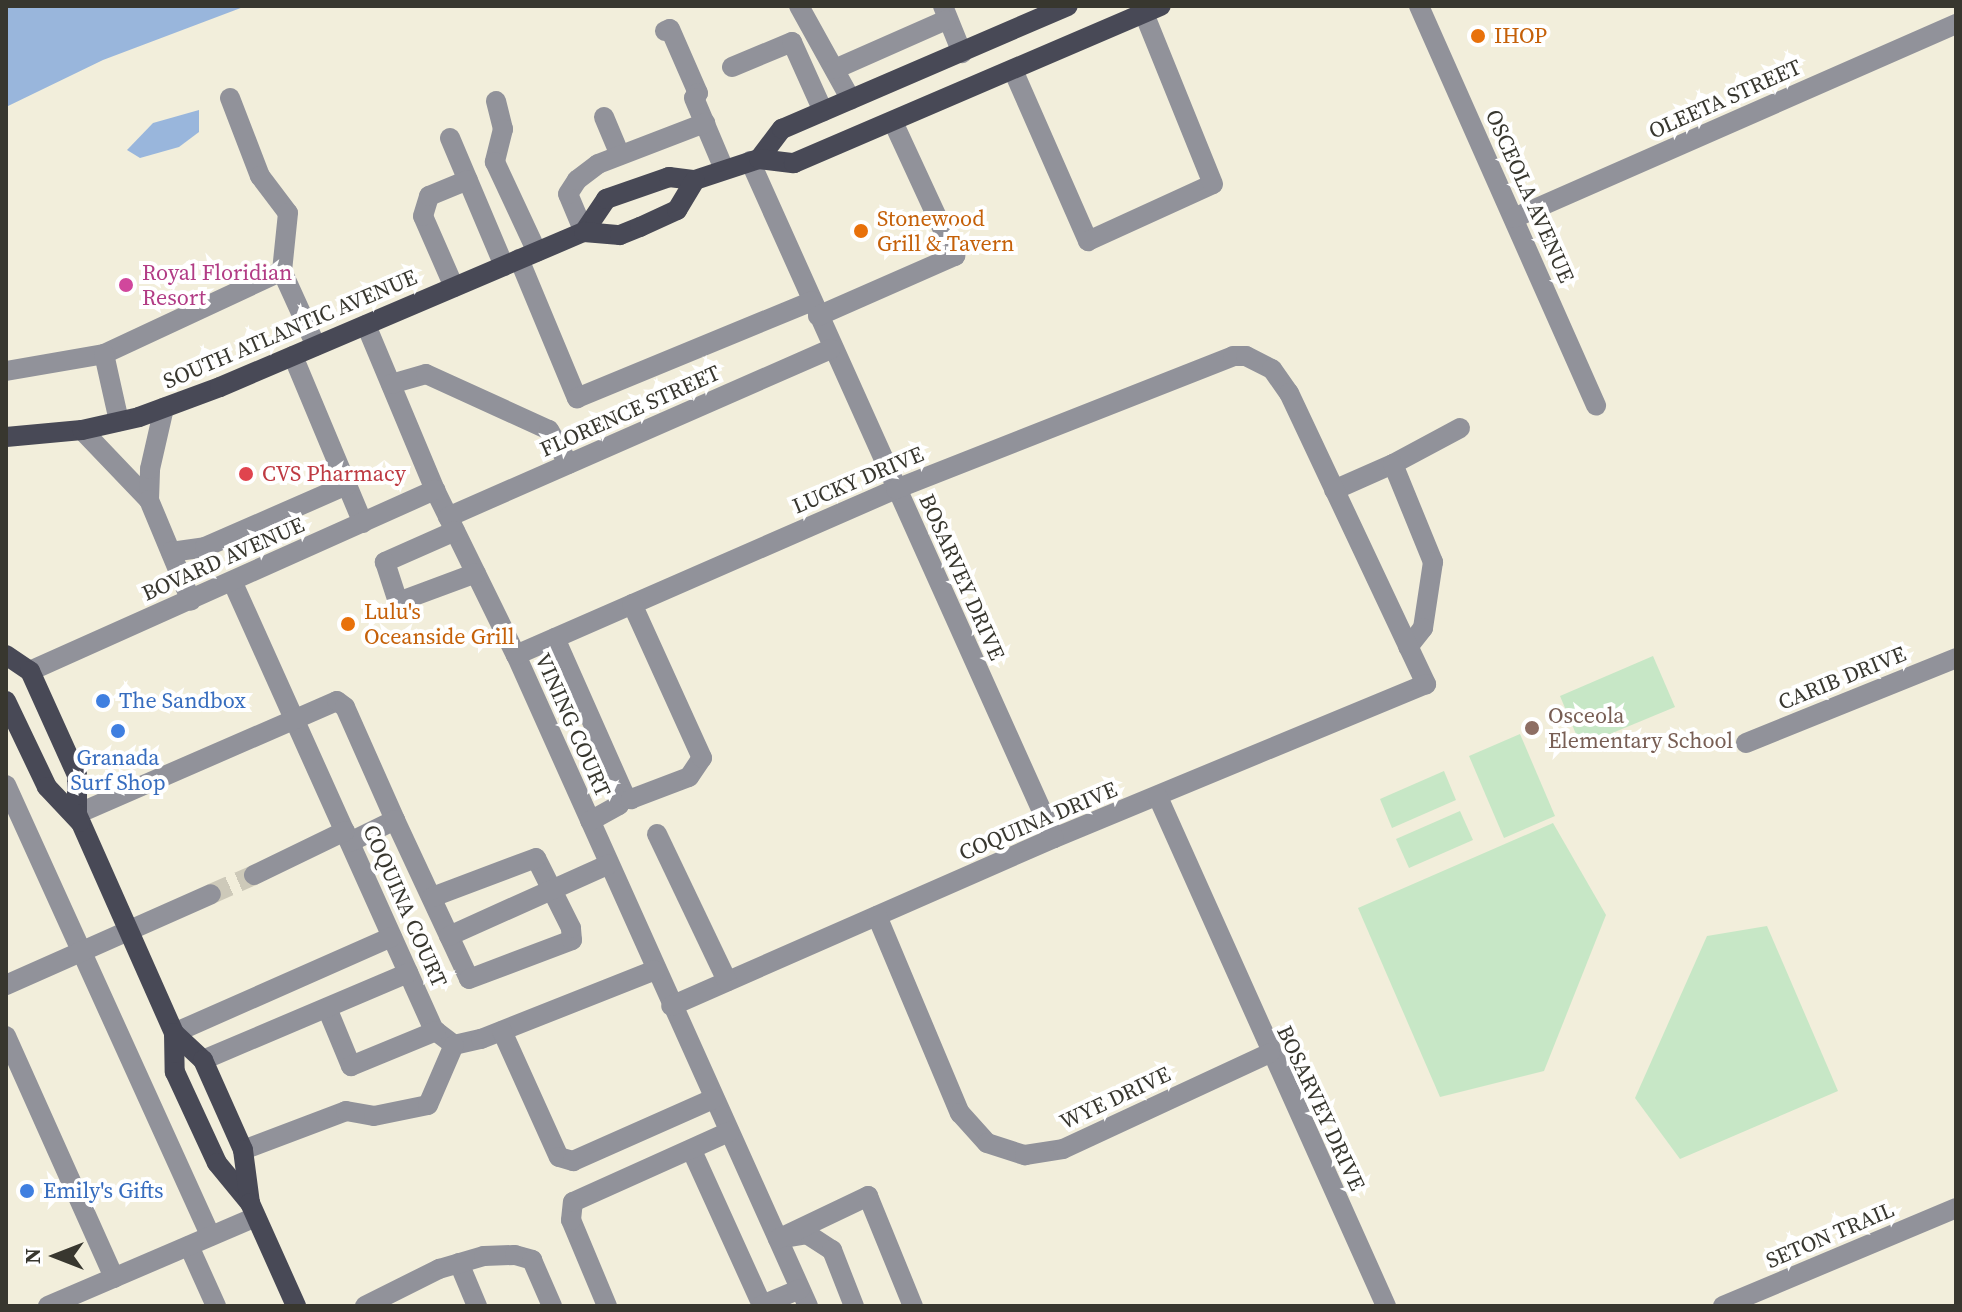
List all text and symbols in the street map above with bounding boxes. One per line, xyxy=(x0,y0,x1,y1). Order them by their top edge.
place label: IHOP xyxy=(1494,23,1547,49)
marker: IHOP xyxy=(1469,27,1487,45)
street label: OLEETA STREET xyxy=(1645,54,1805,144)
street label: OSCEOLA AVENUE xyxy=(1480,105,1580,287)
place label: Stonewood Grill & Tavern xyxy=(877,205,1015,256)
marker: Stonewood Grill & Tavern xyxy=(852,222,870,240)
place label: Royal Floridian Resort xyxy=(142,259,292,310)
street label: SOUTH ATLANTIC AVENUE xyxy=(159,264,421,394)
marker: Royal Floridian Resort xyxy=(117,276,135,294)
street label: FLORENCE STREET xyxy=(536,359,724,463)
street label: LUCKY DRIVE xyxy=(788,440,928,520)
place label: CVS Pharmacy xyxy=(262,461,406,487)
marker: CVS Pharmacy xyxy=(237,465,255,483)
street label: BOSARVEY DRIVE xyxy=(913,490,1011,664)
street label: BOVARD AVENUE xyxy=(138,511,308,607)
place label: Lulu's Oceanside Grill xyxy=(364,598,515,650)
marker: Lulu's Oceanside Grill xyxy=(339,615,357,633)
street label: CARIB DRIVE xyxy=(1774,640,1910,716)
street label: VINING COURT xyxy=(530,649,616,801)
place label: The Sandbox xyxy=(119,688,246,714)
marker: The Sandbox xyxy=(94,692,112,710)
place label: Osceola Elementary School xyxy=(1548,702,1733,754)
marker: Osceola Elementary School xyxy=(1523,719,1541,737)
marker: Granada Surf Shop xyxy=(109,722,127,740)
place label: Granada Surf Shop xyxy=(70,744,166,796)
street label: COQUINA DRIVE xyxy=(955,776,1121,866)
street label: COQUINA COURT xyxy=(357,821,453,991)
street label: BOSARVEY DRIVE xyxy=(1271,1021,1371,1195)
street label: WYE DRIVE xyxy=(1055,1061,1175,1135)
place label: Emily's Gifts xyxy=(43,1178,164,1204)
marker: Emily's Gifts xyxy=(18,1182,36,1200)
street label: SETON TRAIL xyxy=(1762,1196,1898,1274)
north arrow xyxy=(16,1216,96,1296)
text: N xyxy=(17,1248,47,1264)

